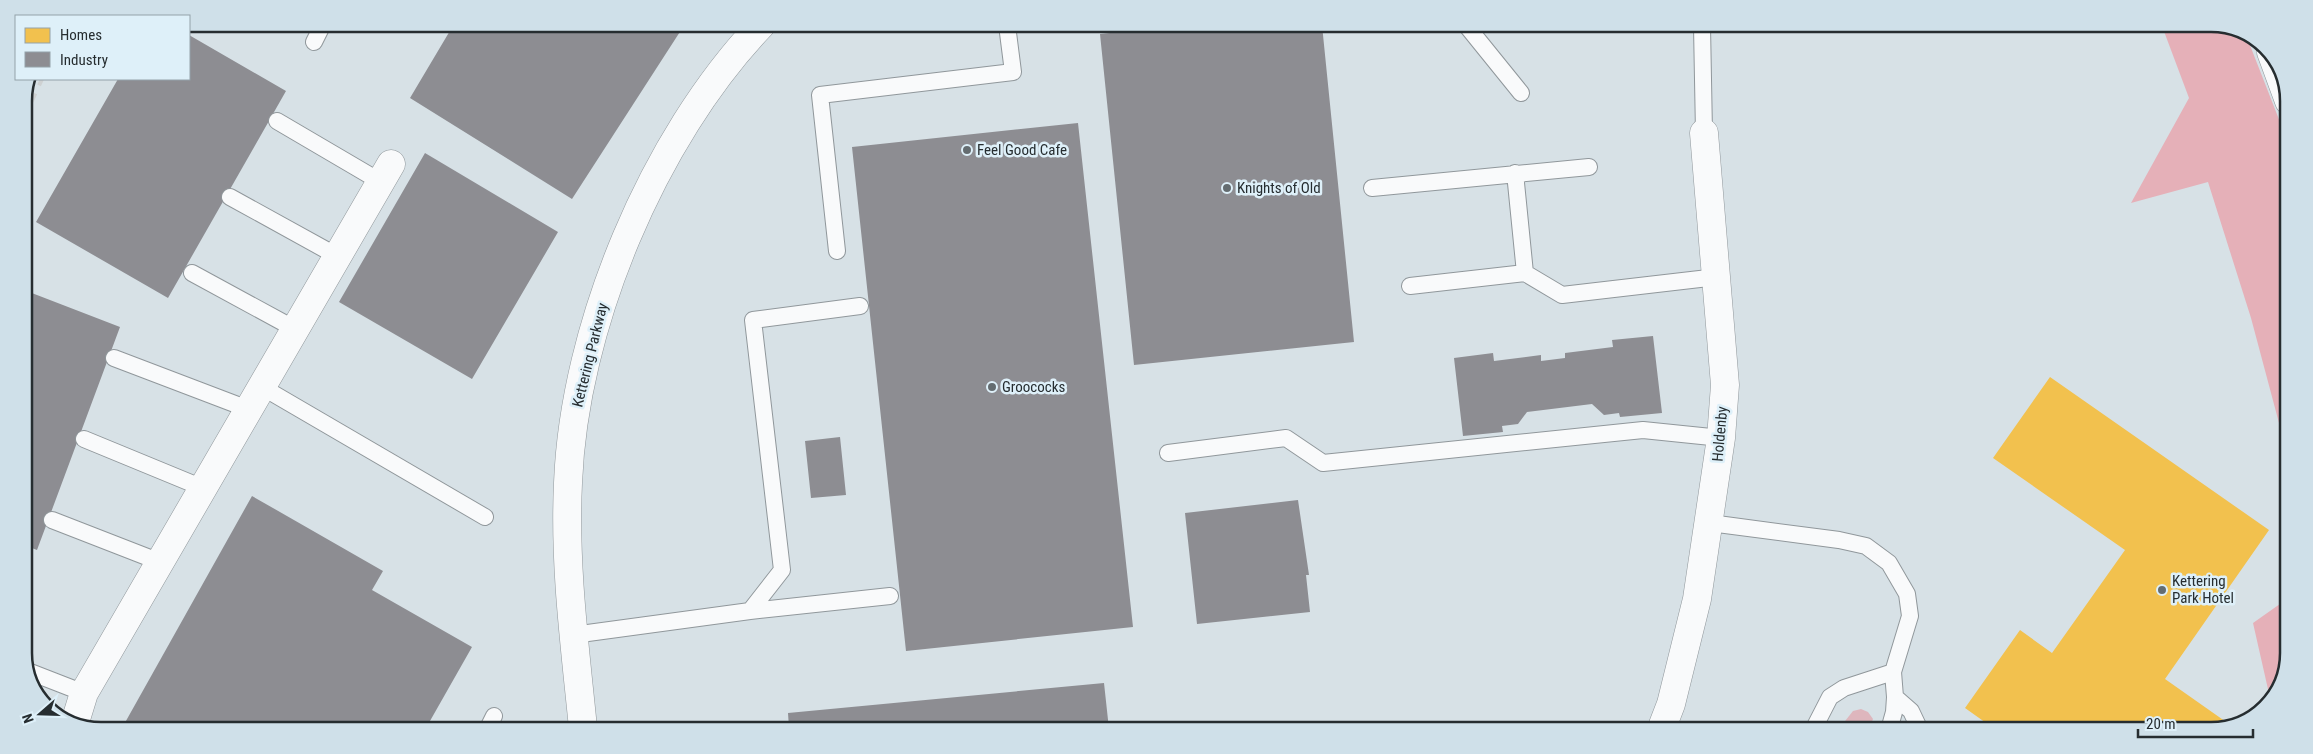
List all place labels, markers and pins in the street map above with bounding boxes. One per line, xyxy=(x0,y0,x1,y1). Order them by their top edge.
place label: Feel Good Cafe xyxy=(977,141,1067,159)
marker: Feel Good Cafe xyxy=(961,144,973,156)
place label: Knights of Old xyxy=(1237,179,1321,197)
marker: Knights of Old xyxy=(1221,182,1233,194)
place label: Groococks xyxy=(1002,378,1065,396)
marker: Groococks xyxy=(986,381,998,393)
place label: Kettering Park Hotel xyxy=(2172,572,2234,607)
marker: Kettering Park Hotel xyxy=(2156,584,2168,596)

